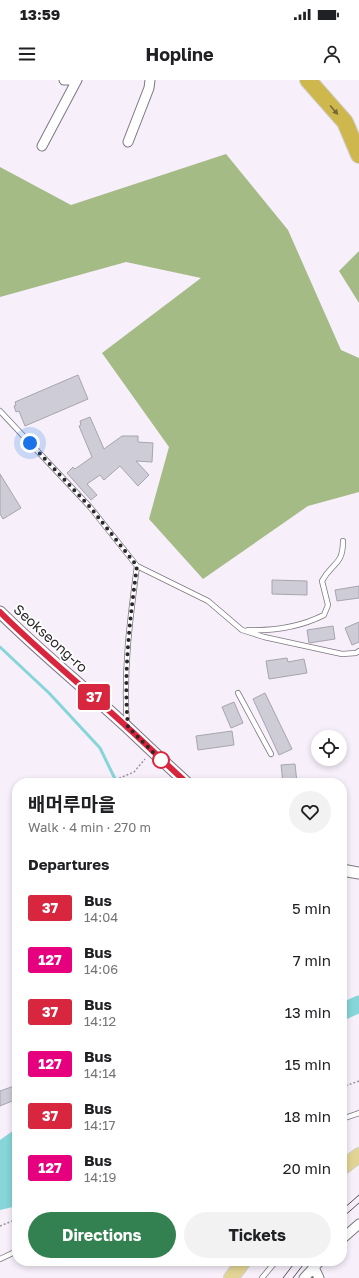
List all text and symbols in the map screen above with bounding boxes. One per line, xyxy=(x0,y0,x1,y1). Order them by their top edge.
text: 13:59 xyxy=(20,5,60,23)
icon: menu xyxy=(16,43,38,65)
text: Hopline xyxy=(145,43,214,65)
icon: person xyxy=(321,43,343,65)
one-way arrow xyxy=(329,104,338,115)
your location xyxy=(20,433,40,453)
street label: Seokseong-ro xyxy=(11,600,91,676)
line badge: 37 xyxy=(76,684,112,710)
text: 37 xyxy=(86,688,102,705)
map controls xyxy=(311,730,347,766)
button: locate xyxy=(311,730,347,766)
unlabelled marker xyxy=(152,751,170,769)
button: heart xyxy=(289,791,331,833)
text: 배머루마을 xyxy=(28,792,115,815)
text: Walk · 4 min · 270 m xyxy=(28,819,151,835)
text: Departures xyxy=(28,855,109,873)
text: Bus xyxy=(84,891,112,909)
text: 37 xyxy=(42,899,58,916)
text: 5 min xyxy=(292,899,331,917)
text: 14:04 xyxy=(84,909,118,925)
text: Bus xyxy=(84,943,112,961)
text: 127 xyxy=(38,951,62,968)
text: 7 min xyxy=(293,951,331,969)
text: 14:06 xyxy=(84,961,118,977)
text: Bus xyxy=(84,995,112,1013)
text: 37 xyxy=(42,1003,58,1020)
text: 13 min xyxy=(285,1003,331,1021)
text: 14:12 xyxy=(84,1013,116,1029)
text: Bus xyxy=(84,1047,112,1065)
text: 127 xyxy=(38,1055,62,1072)
text: 15 min xyxy=(285,1055,331,1073)
text: 14:14 xyxy=(84,1065,116,1081)
text: Bus xyxy=(84,1099,112,1117)
text: 37 xyxy=(42,1107,58,1124)
text: 18 min xyxy=(284,1107,331,1125)
text: 14:17 xyxy=(84,1117,115,1133)
text: Bus xyxy=(84,1151,112,1169)
text: 127 xyxy=(38,1159,62,1176)
text: 20 min xyxy=(283,1159,331,1177)
text: 14:19 xyxy=(84,1169,116,1185)
button: Directions xyxy=(28,1212,176,1258)
button: Tickets xyxy=(184,1212,331,1258)

